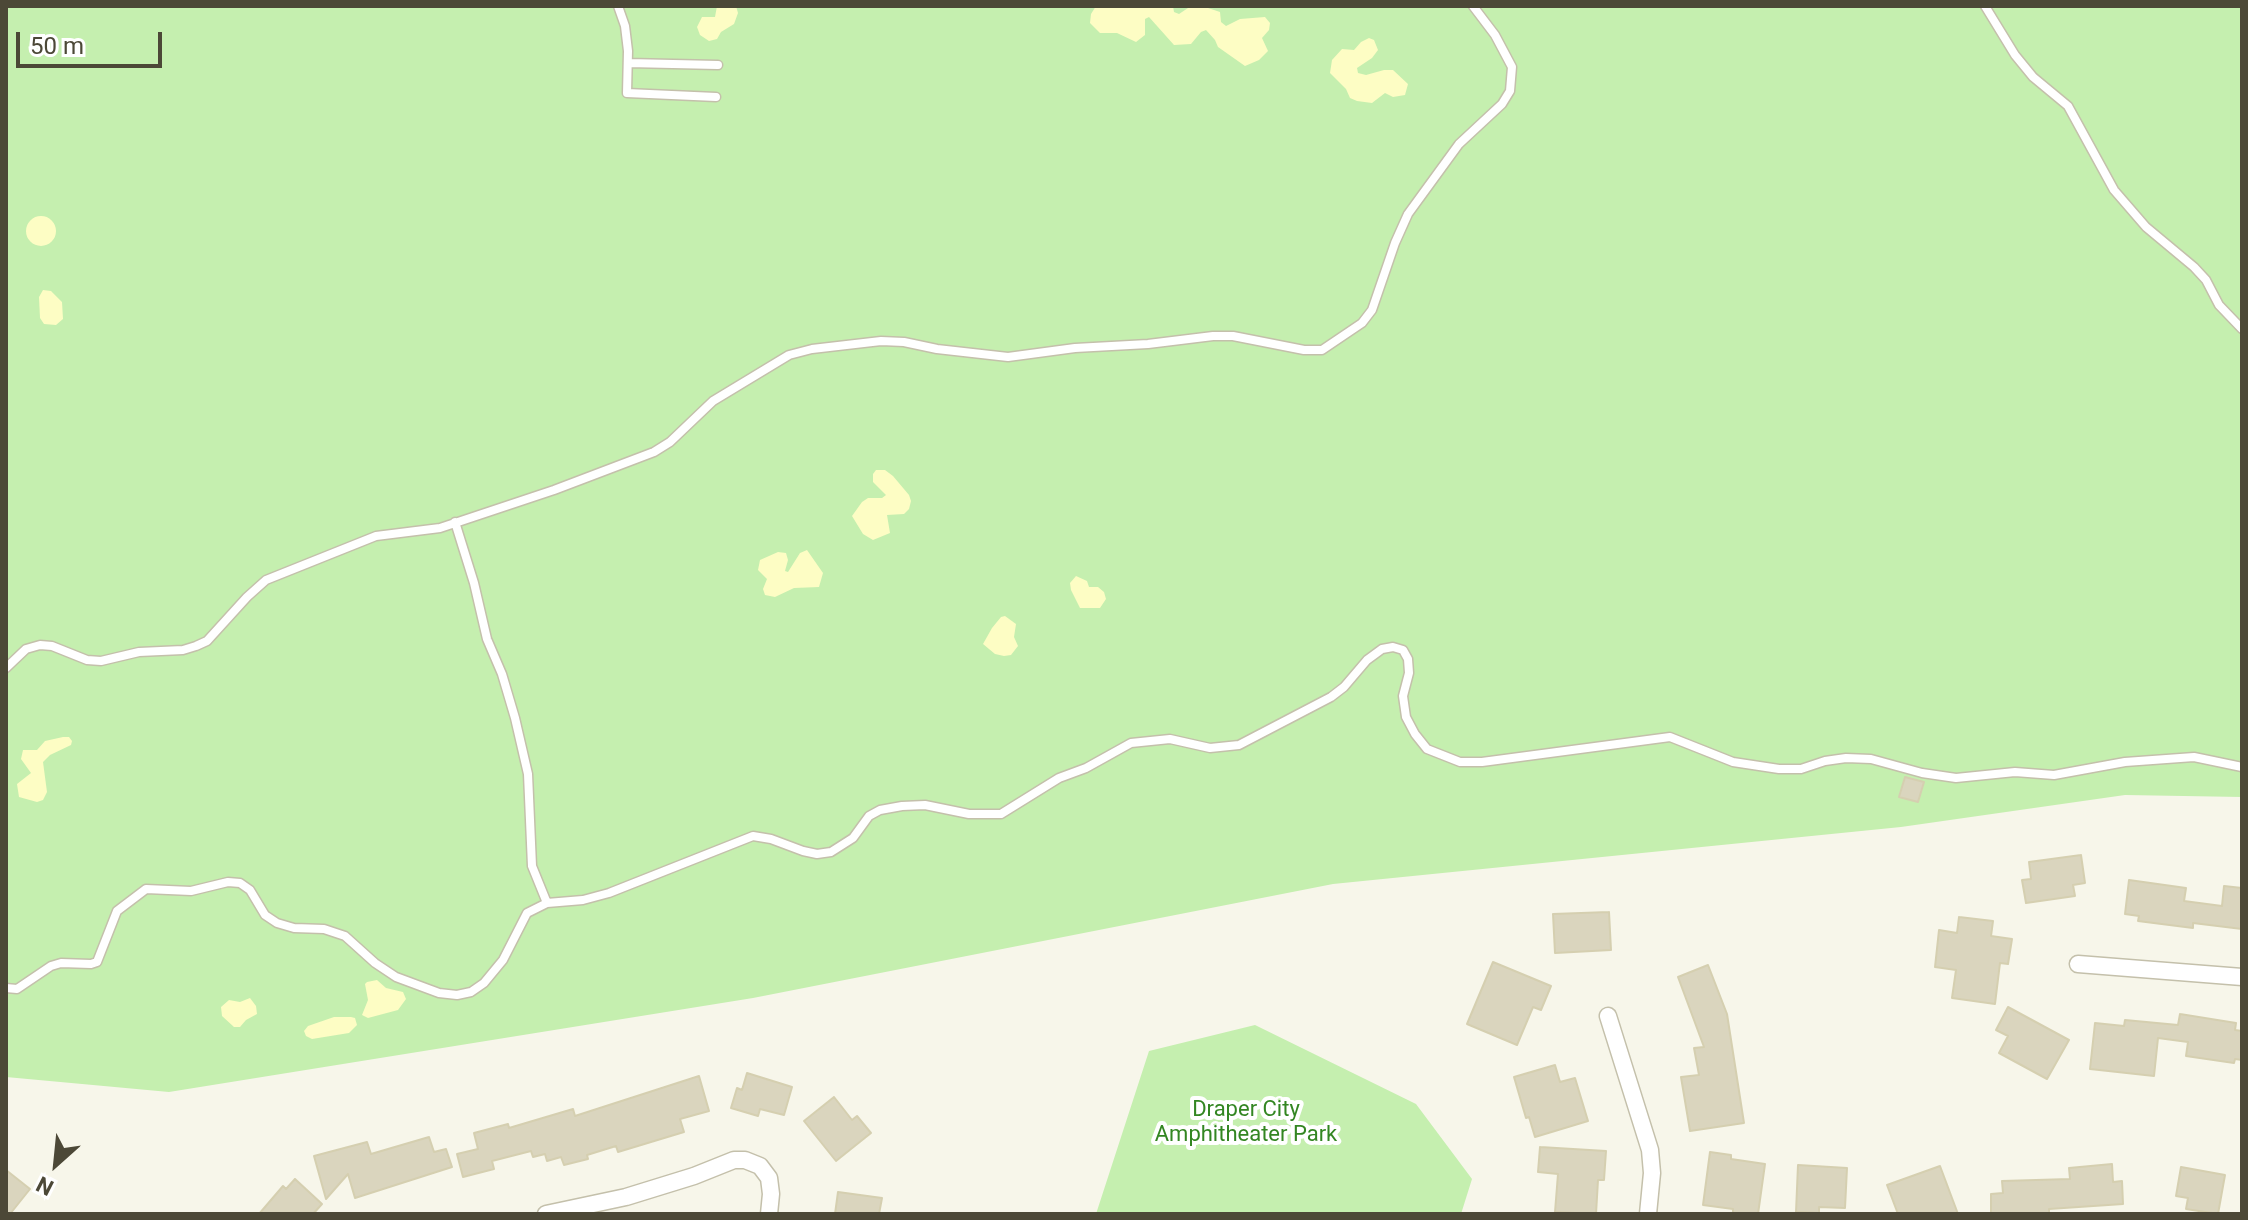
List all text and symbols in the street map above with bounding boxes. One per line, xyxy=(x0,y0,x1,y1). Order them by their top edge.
scale bar xyxy=(20,16,166,66)
text: 50 m xyxy=(30,32,84,60)
park label: Draper City Amphitheater Park xyxy=(1155,1097,1337,1148)
north arrow xyxy=(16,1124,96,1204)
text: N xyxy=(32,1171,57,1200)

